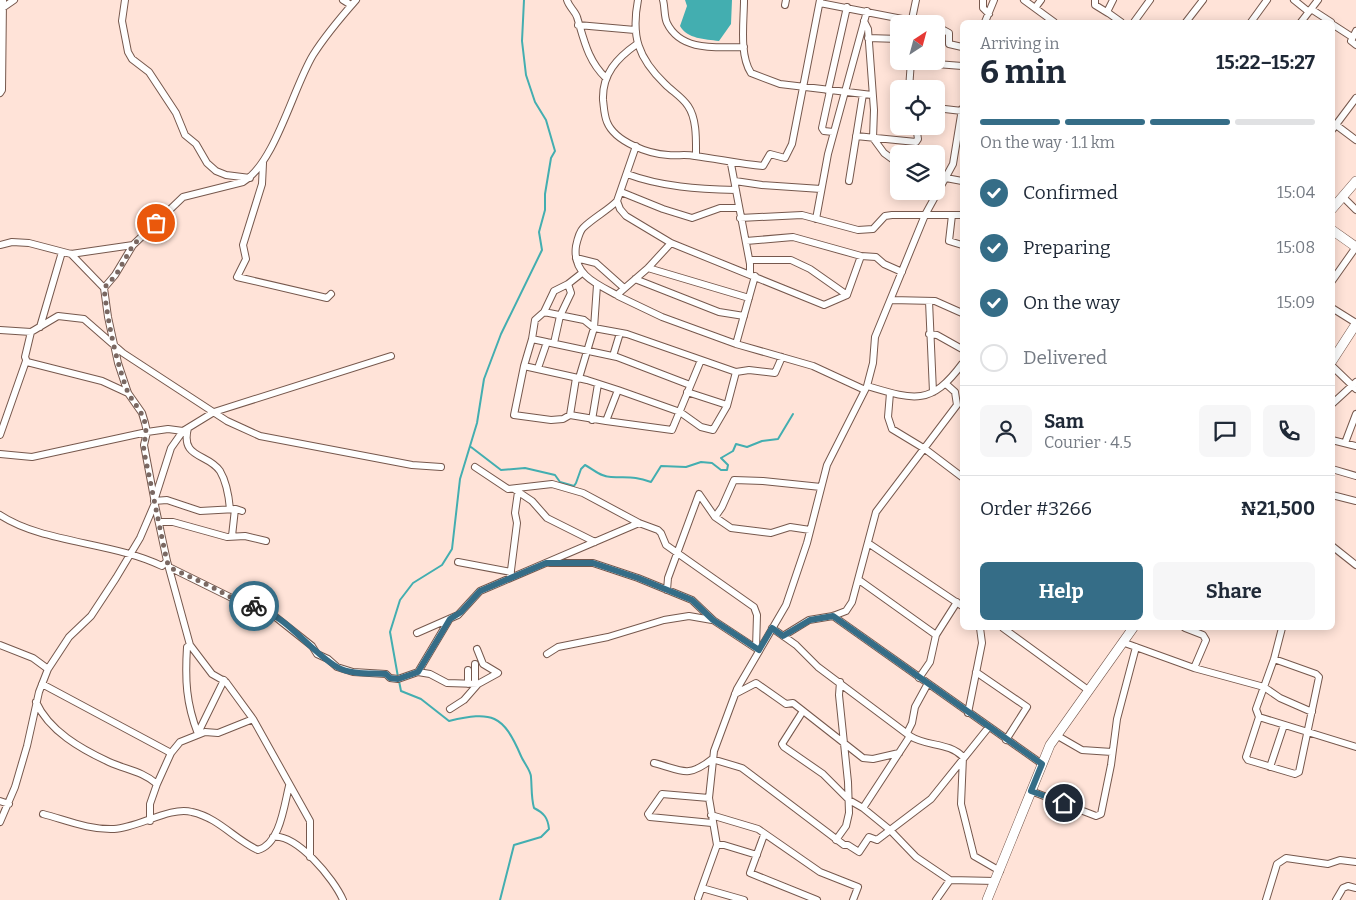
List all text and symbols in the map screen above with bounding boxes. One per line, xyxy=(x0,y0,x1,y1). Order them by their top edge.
north arrow xyxy=(890,15,945,70)
map controls xyxy=(890,15,945,200)
text: Arriving in xyxy=(980,34,1059,53)
text: 15:22–15:27 xyxy=(1216,51,1315,74)
text: 6 min xyxy=(980,53,1066,91)
button: locate xyxy=(890,80,945,135)
text: On the way · 1.1 km xyxy=(980,133,1115,152)
button: layers xyxy=(890,145,945,200)
icon: check xyxy=(980,179,1008,207)
text: Confirmed xyxy=(1023,181,1118,204)
text: 15:04 xyxy=(1277,183,1315,202)
pin xyxy=(135,202,177,244)
icon: bag xyxy=(142,209,170,237)
icon: check xyxy=(980,234,1008,262)
text: Preparing xyxy=(1023,236,1111,259)
text: 15:08 xyxy=(1277,238,1315,257)
icon: check xyxy=(980,289,1008,317)
text: On the way xyxy=(1023,291,1120,314)
text: 15:09 xyxy=(1277,293,1315,312)
text: Delivered xyxy=(1023,346,1107,369)
button: person xyxy=(980,405,1032,457)
button: chat xyxy=(1199,405,1251,457)
button: phone xyxy=(1263,405,1315,457)
text: Sam xyxy=(1044,410,1084,433)
text: Courier · 4.5 xyxy=(1044,433,1132,452)
text: Order #3266 xyxy=(980,497,1092,520)
text: ₦21,500 xyxy=(1241,497,1315,520)
button: Help xyxy=(980,562,1143,620)
button: Share xyxy=(1153,562,1315,620)
courier xyxy=(229,581,279,631)
icon: bike xyxy=(240,592,268,620)
pin xyxy=(1043,782,1085,824)
icon: home xyxy=(1050,789,1078,817)

